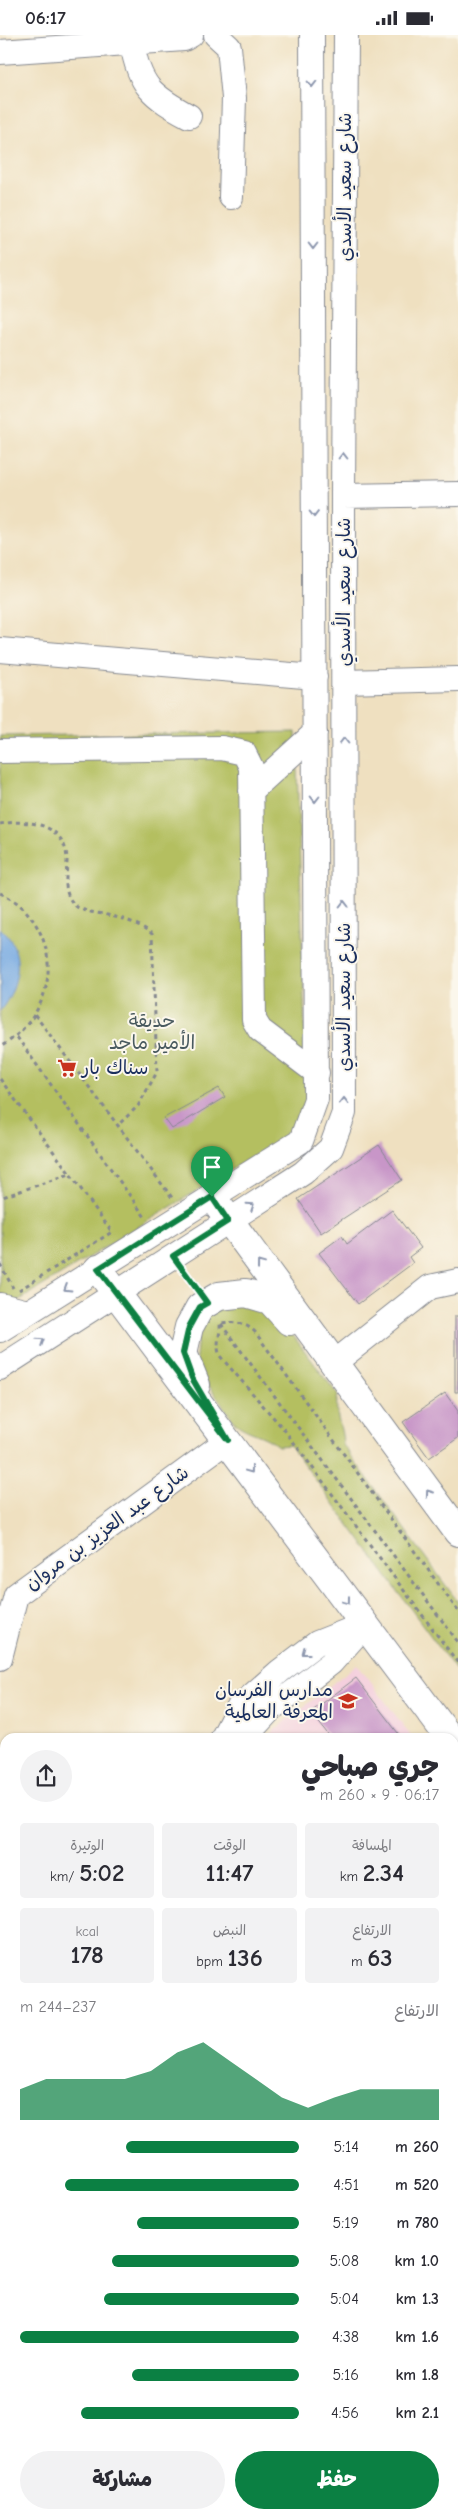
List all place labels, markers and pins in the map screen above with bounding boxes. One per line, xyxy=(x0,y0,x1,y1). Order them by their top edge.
supermarket icon: سناك بار xyxy=(56,1057,78,1079)
place label: سناك بار xyxy=(80,1057,149,1079)
pin xyxy=(191,1146,233,1197)
place label: مدارس الفرسان المعرفة العالمية xyxy=(215,1679,333,1723)
school or university icon: مدارس الفرسان المعرفة العالمية xyxy=(337,1690,359,1712)

